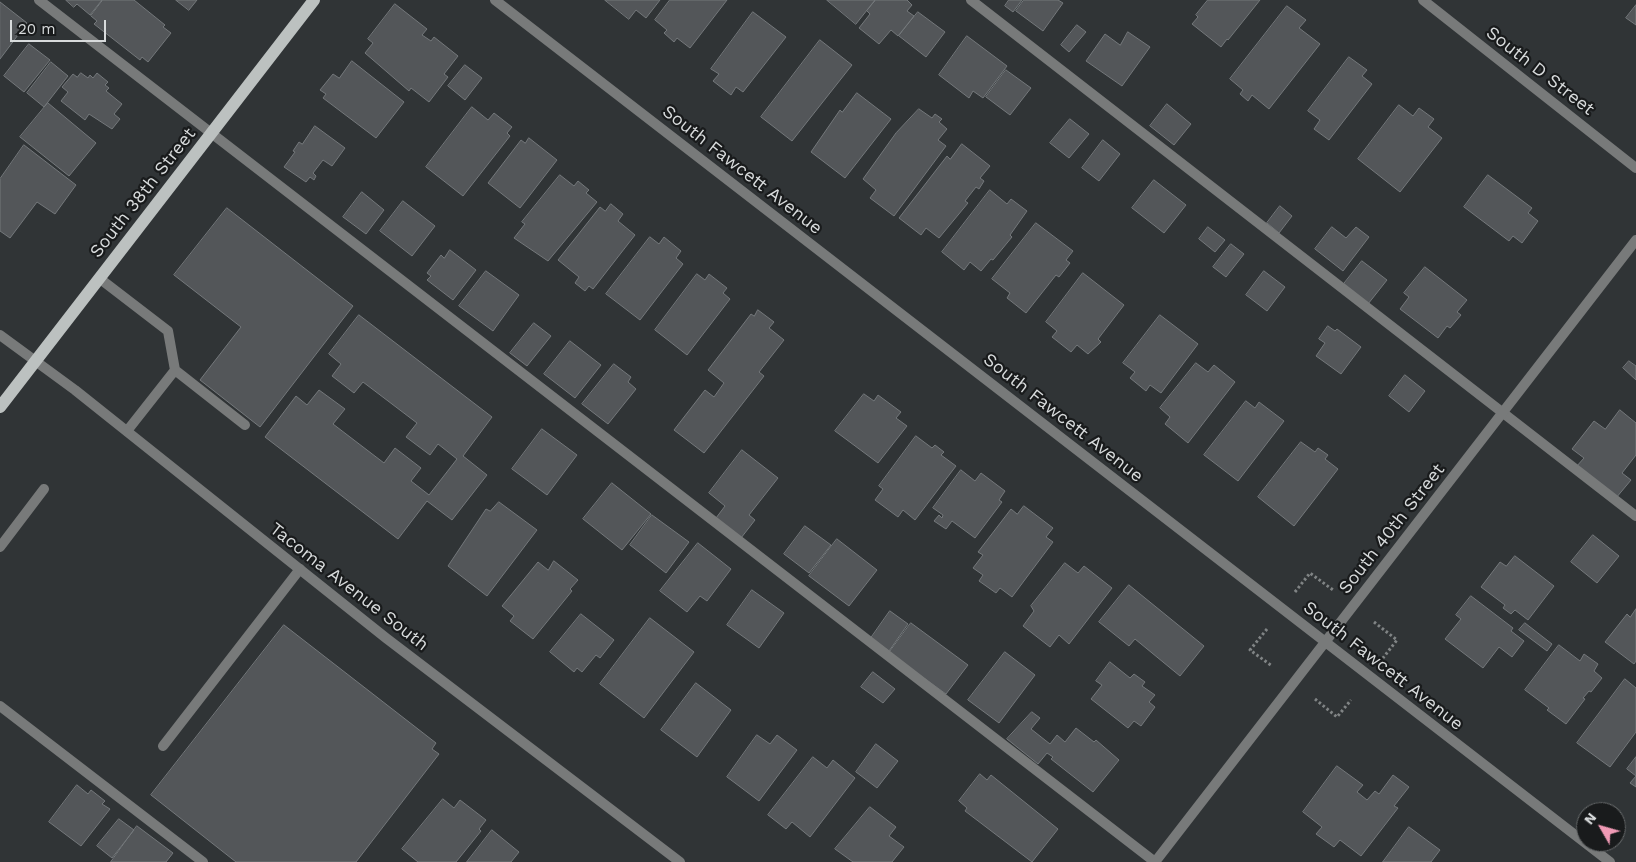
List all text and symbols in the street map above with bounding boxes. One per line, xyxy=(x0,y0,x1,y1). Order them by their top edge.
scale bar xyxy=(12,10,109,42)
text: 20 m xyxy=(18,20,56,38)
street label: South D Street xyxy=(1482,22,1598,120)
street label: South Fawcett Avenue xyxy=(658,101,826,239)
street label: South 38th Street xyxy=(86,124,200,262)
street label: South Fawcett Avenue xyxy=(979,349,1147,487)
street label: South 40th Street xyxy=(1334,460,1450,598)
street label: Tacoma Avenue South xyxy=(265,518,433,656)
street label: South Fawcett Avenue xyxy=(1299,597,1467,735)
north arrow xyxy=(1576,802,1626,852)
text: N xyxy=(1580,809,1599,827)

